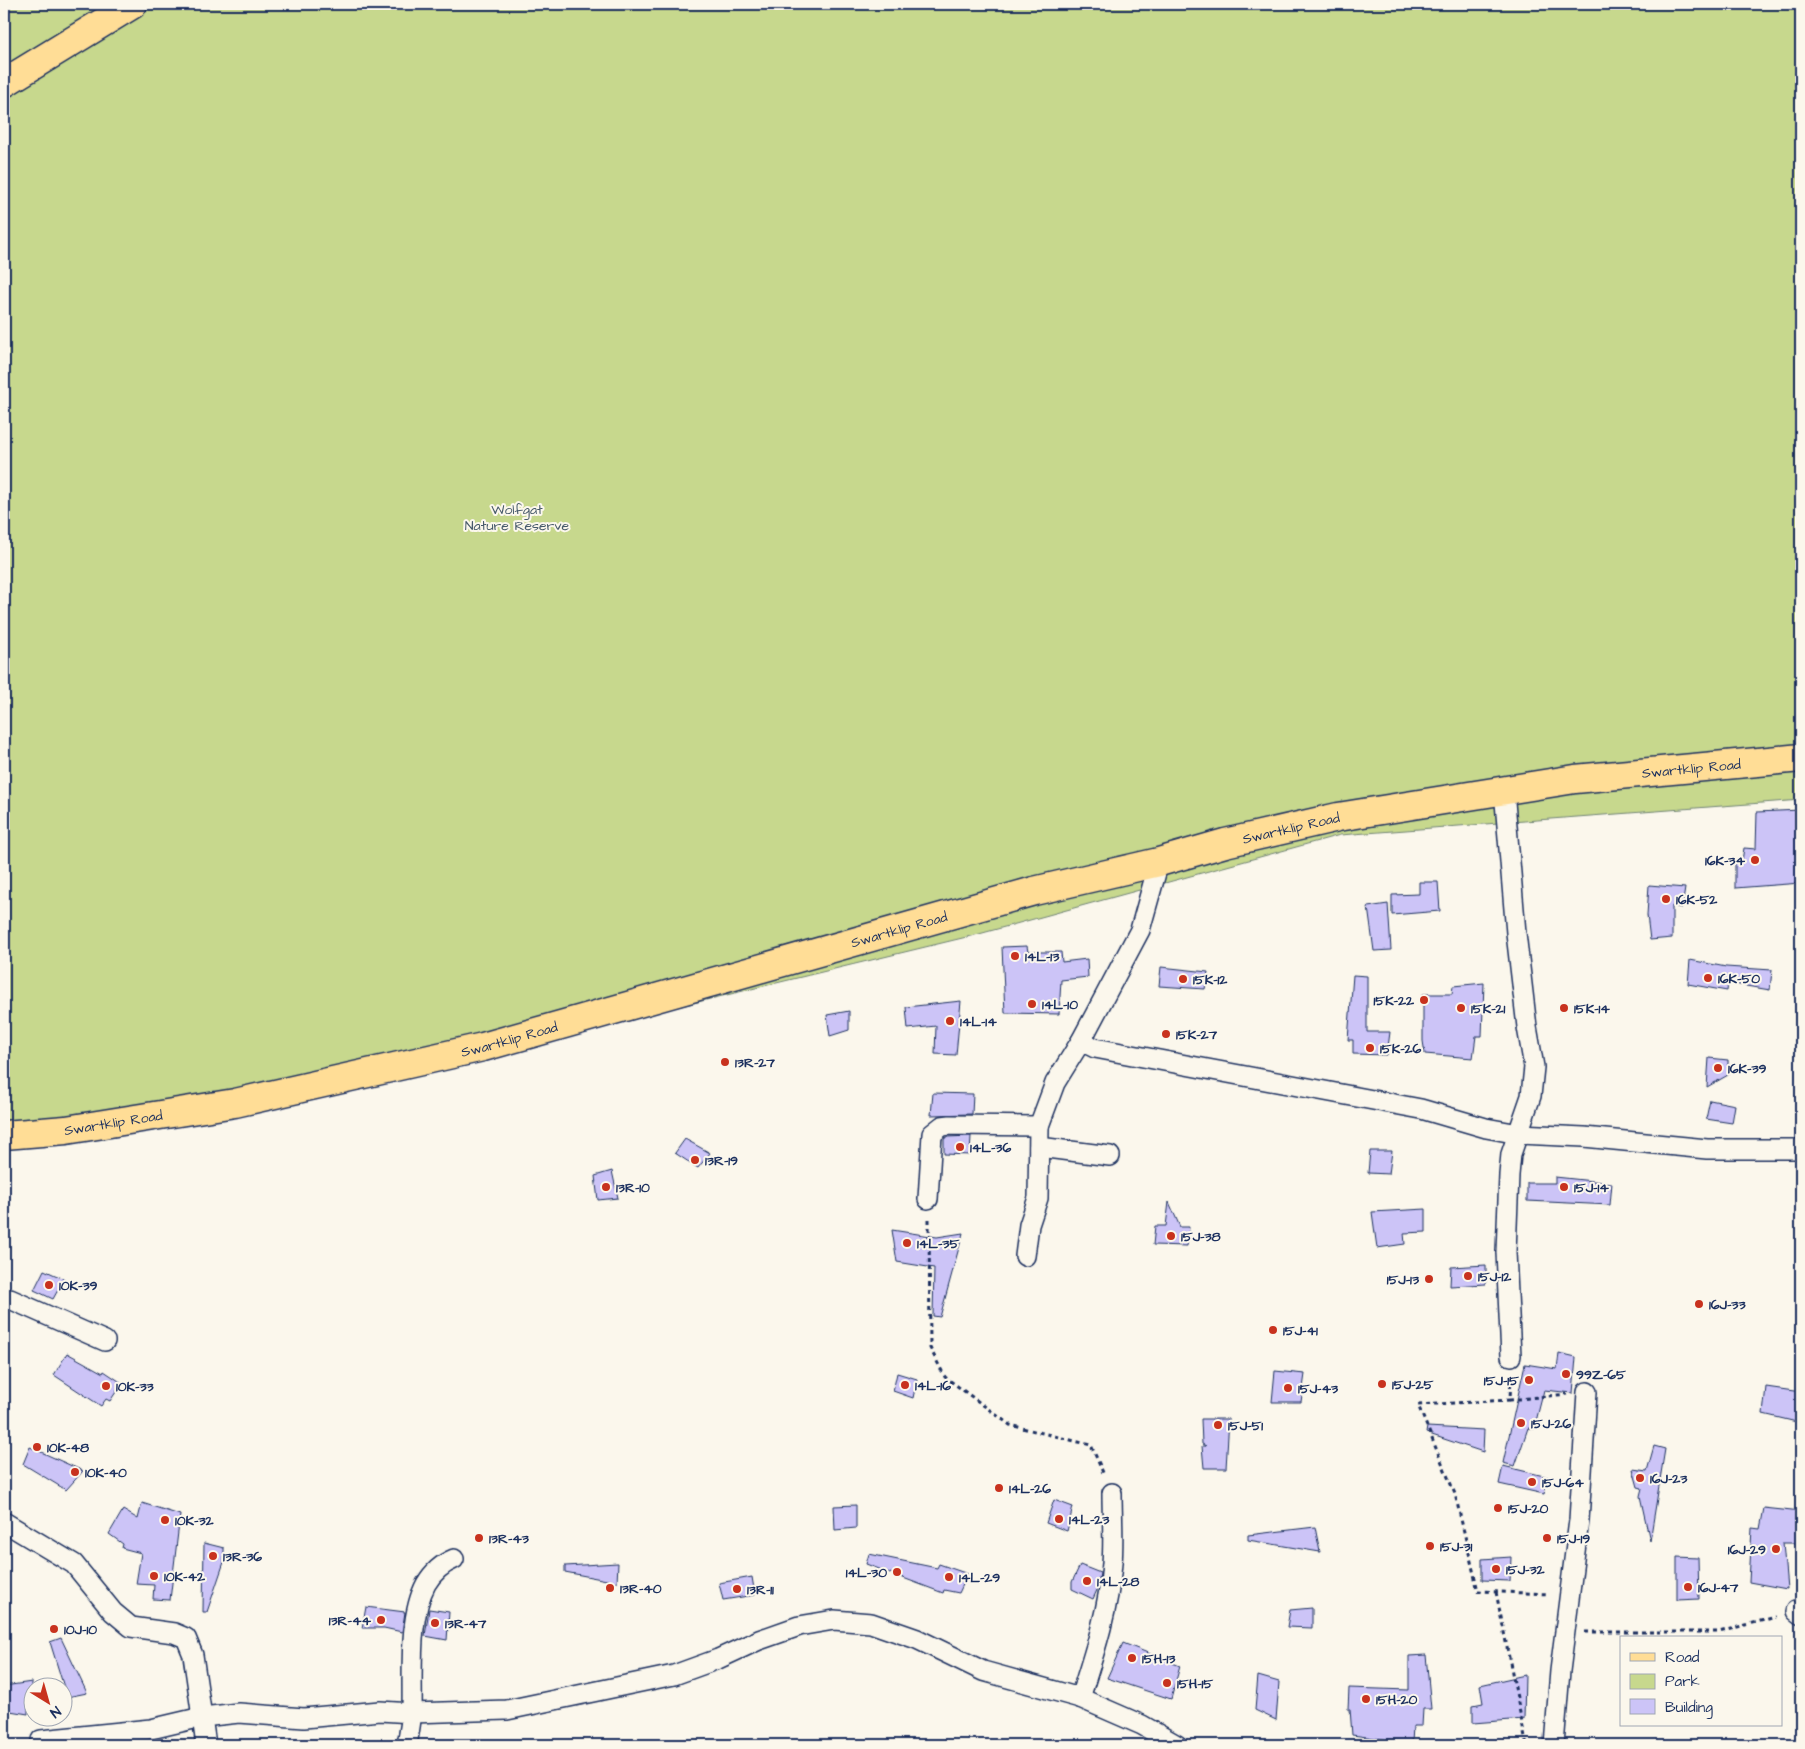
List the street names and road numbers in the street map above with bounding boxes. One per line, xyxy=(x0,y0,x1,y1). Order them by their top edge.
street label: Swartklip Road xyxy=(1641,755,1742,784)
street label: Swartklip Road xyxy=(1241,808,1342,850)
street label: Swartklip Road xyxy=(849,907,950,953)
street label: Swartklip Road xyxy=(459,1017,560,1063)
street label: Swartklip Road xyxy=(63,1106,164,1141)

